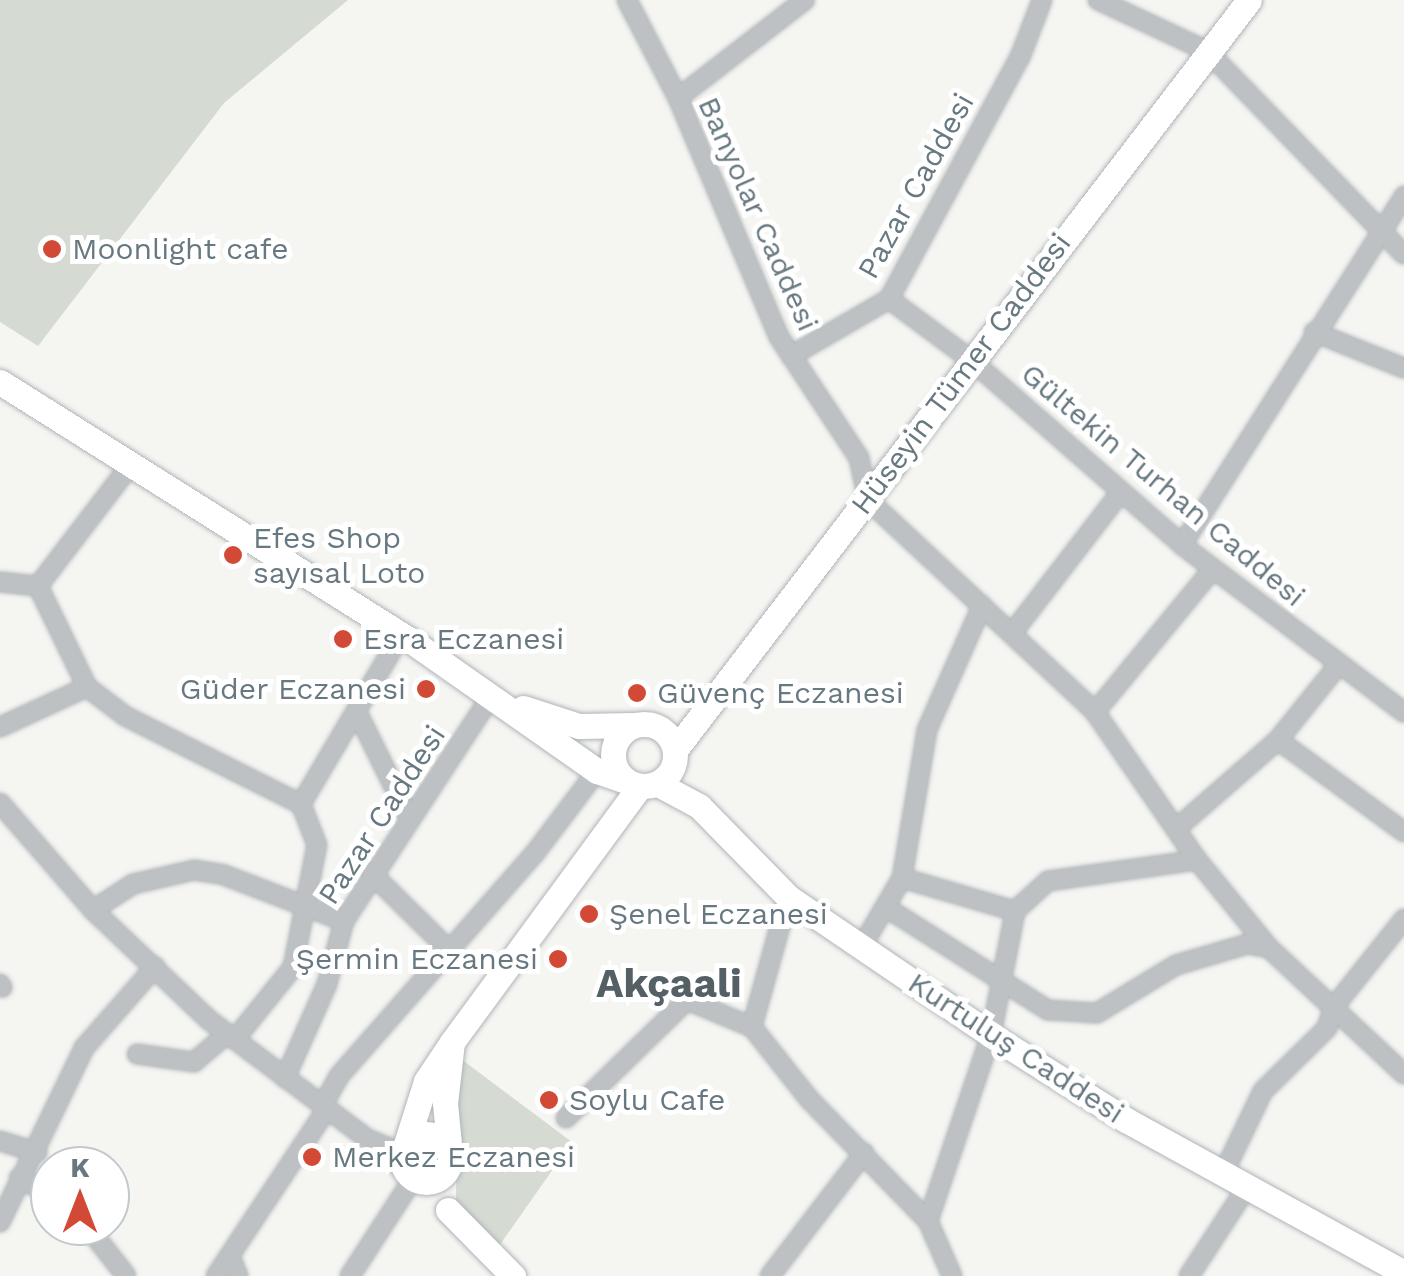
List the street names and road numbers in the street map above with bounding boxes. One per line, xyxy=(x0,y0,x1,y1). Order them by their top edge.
street label: Pazar Caddesi xyxy=(850,87,982,285)
street label: Banyolar Caddesi xyxy=(690,91,826,337)
street label: Hüseyin Tümer Caddesi xyxy=(843,226,1079,522)
street label: Gültekin Turhan Caddesi xyxy=(1014,355,1312,615)
street label: Pazar Caddesi xyxy=(311,718,453,912)
street label: Kurtuluş Caddesi xyxy=(901,965,1131,1131)

